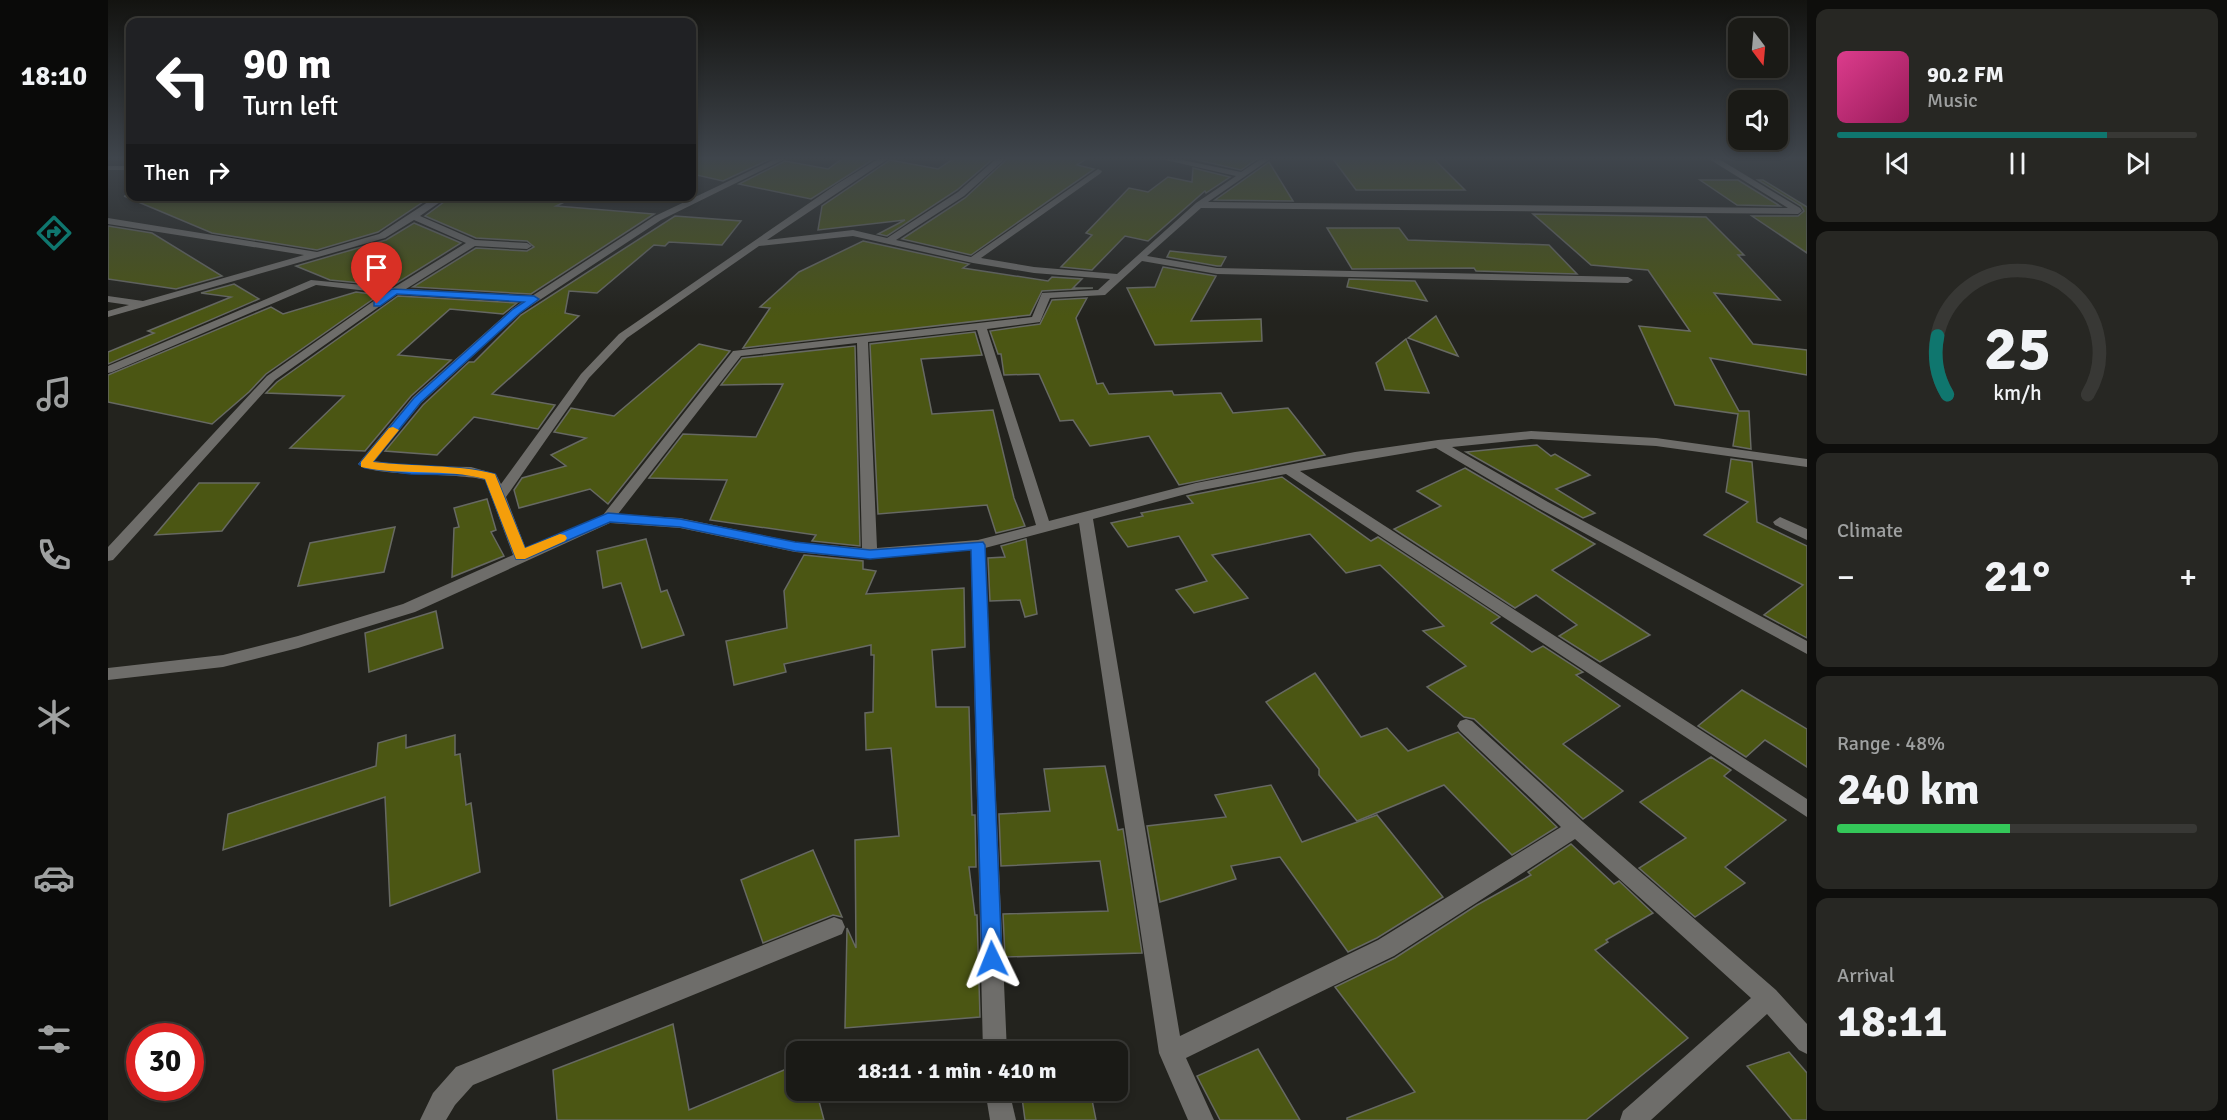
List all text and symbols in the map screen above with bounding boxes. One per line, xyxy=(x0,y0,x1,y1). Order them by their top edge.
north arrow xyxy=(1728,18,1788,78)
map controls xyxy=(1728,18,1788,150)
text: 90 m xyxy=(243,39,332,90)
icon: left xyxy=(144,42,222,120)
text: 18:10 xyxy=(21,60,87,93)
text: 90.2 FM xyxy=(1927,61,2004,88)
text: Music xyxy=(1927,88,1978,113)
text: Turn left xyxy=(243,90,338,123)
button: sound xyxy=(1728,90,1788,150)
icon: previous xyxy=(1881,147,1914,180)
icon: pause xyxy=(2001,147,2034,180)
icon: next xyxy=(2121,147,2154,180)
icon: right xyxy=(202,156,235,189)
text: Then xyxy=(144,159,190,186)
icon: directions xyxy=(33,212,75,254)
pin xyxy=(351,242,402,304)
icon: arrive xyxy=(360,251,393,284)
text: 25 xyxy=(1983,310,2051,387)
icon: music xyxy=(33,373,75,415)
text: km/h xyxy=(1993,380,2041,406)
text: Climate xyxy=(1837,518,1903,543)
icon: phone xyxy=(33,534,75,576)
text: 21° xyxy=(1984,549,2050,604)
text: − xyxy=(1837,557,1855,598)
text: + xyxy=(2179,557,2197,598)
icon: climate xyxy=(33,696,75,738)
text: Range · 48% xyxy=(1837,731,1945,756)
text: 240 km xyxy=(1837,762,1980,817)
icon: car xyxy=(33,857,75,899)
position arrow xyxy=(960,927,1024,991)
text: Arrival xyxy=(1837,963,1895,988)
text: 18:11 xyxy=(1837,994,1947,1049)
icon: filters xyxy=(33,1018,75,1060)
speed limit sign: 30 xyxy=(126,1023,204,1101)
text: 18:11 · 1 min · 410 m xyxy=(857,1057,1057,1084)

